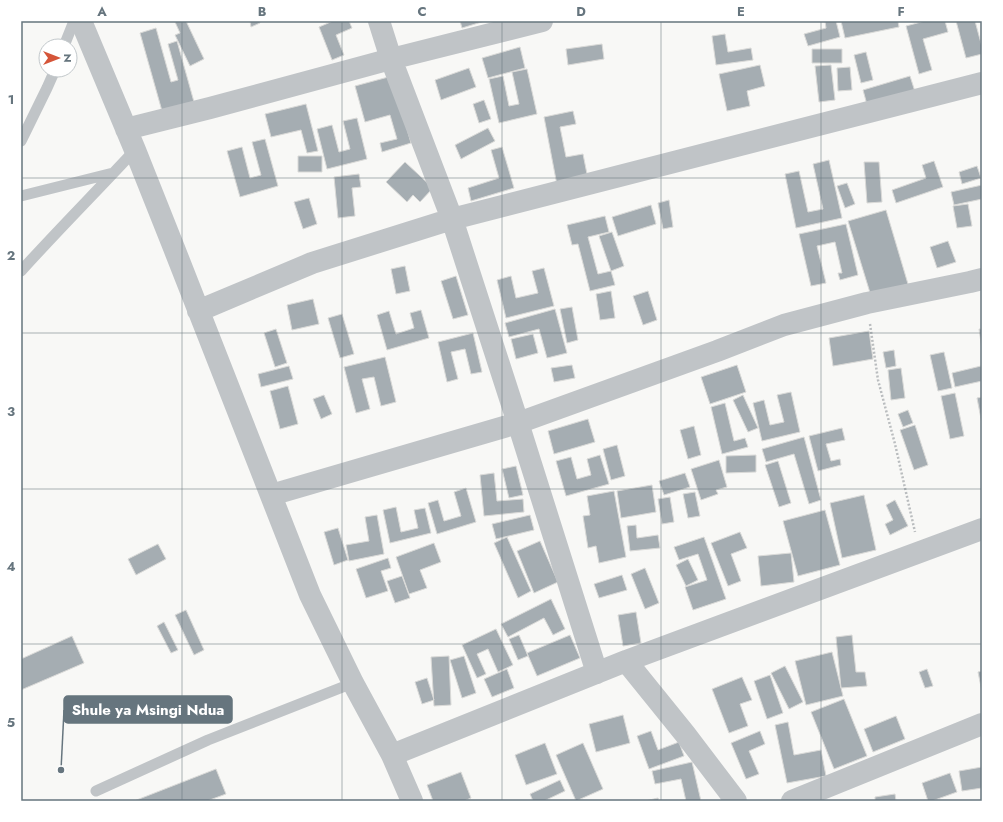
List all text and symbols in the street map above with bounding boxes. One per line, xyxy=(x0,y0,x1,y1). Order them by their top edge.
text: A xyxy=(96,2,107,21)
text: B xyxy=(258,2,267,21)
text: C xyxy=(417,2,427,21)
text: D xyxy=(576,2,586,21)
text: E xyxy=(737,2,745,21)
text: F xyxy=(897,2,905,21)
north arrow xyxy=(38,38,78,78)
text: N xyxy=(60,54,76,62)
text: 1 xyxy=(8,90,14,109)
text: 2 xyxy=(7,246,15,265)
text: 3 xyxy=(7,402,15,421)
text: 4 xyxy=(6,557,16,576)
callout: Shule ya Msingi Ndua xyxy=(64,696,232,723)
text: Shule ya Msingi Ndua xyxy=(72,699,224,721)
text: 5 xyxy=(7,713,15,732)

